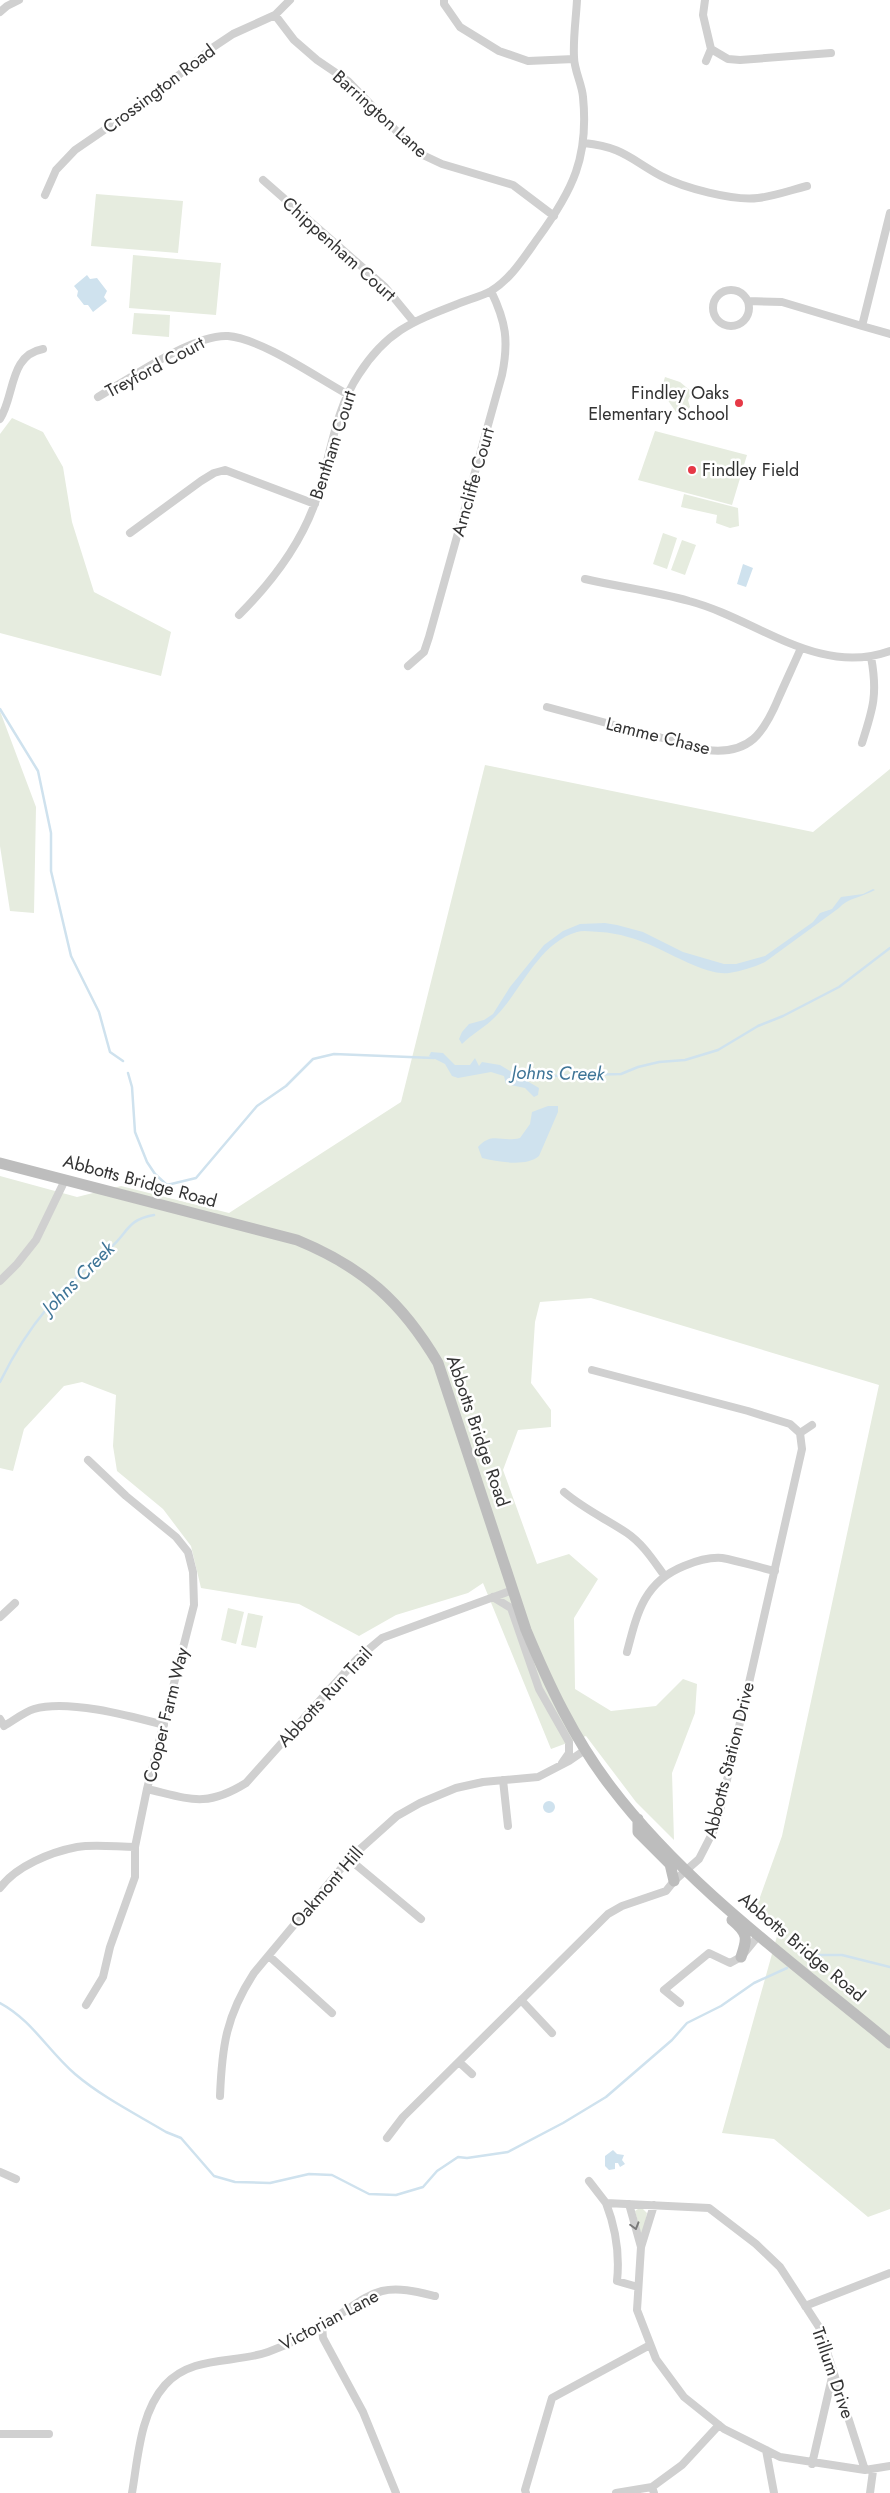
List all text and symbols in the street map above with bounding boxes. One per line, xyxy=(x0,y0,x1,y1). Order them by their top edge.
street label: Crossington Road xyxy=(97,38,221,140)
street label: Barrington Lane xyxy=(327,64,433,164)
street label: Chippenham Court xyxy=(276,191,402,308)
street label: Treyford Court xyxy=(101,330,210,404)
place label: Findley Oaks Elementary School xyxy=(588,380,729,427)
street label: Bentham Court xyxy=(303,387,363,503)
marker: Findley Oaks Elementary School xyxy=(733,397,745,409)
street label: Arncliffe Court xyxy=(445,424,501,539)
place label: Findley Field xyxy=(702,457,799,483)
marker: Findley Field xyxy=(686,464,698,476)
street label: Lamme Chase xyxy=(603,711,713,761)
water label: Johns Creek xyxy=(507,1059,606,1087)
street label: Abbotts Bridge Road xyxy=(60,1148,220,1214)
water label: Johns Creek xyxy=(33,1235,121,1323)
street label: Abbotts Bridge Road xyxy=(440,1352,516,1510)
street label: Abbotts Run Trail xyxy=(272,1641,378,1753)
street label: Cooper Farm Way xyxy=(137,1645,195,1785)
street label: Abbotts Station Drive xyxy=(697,1679,761,1841)
street label: Oakmont Hill xyxy=(284,1841,370,1933)
street label: Abbotts Bridge Road xyxy=(733,1886,871,2008)
one-way arrow xyxy=(629,2221,640,2230)
street label: Victorian Lane xyxy=(275,2283,383,2357)
street label: Trillum Drive xyxy=(805,2324,861,2422)

